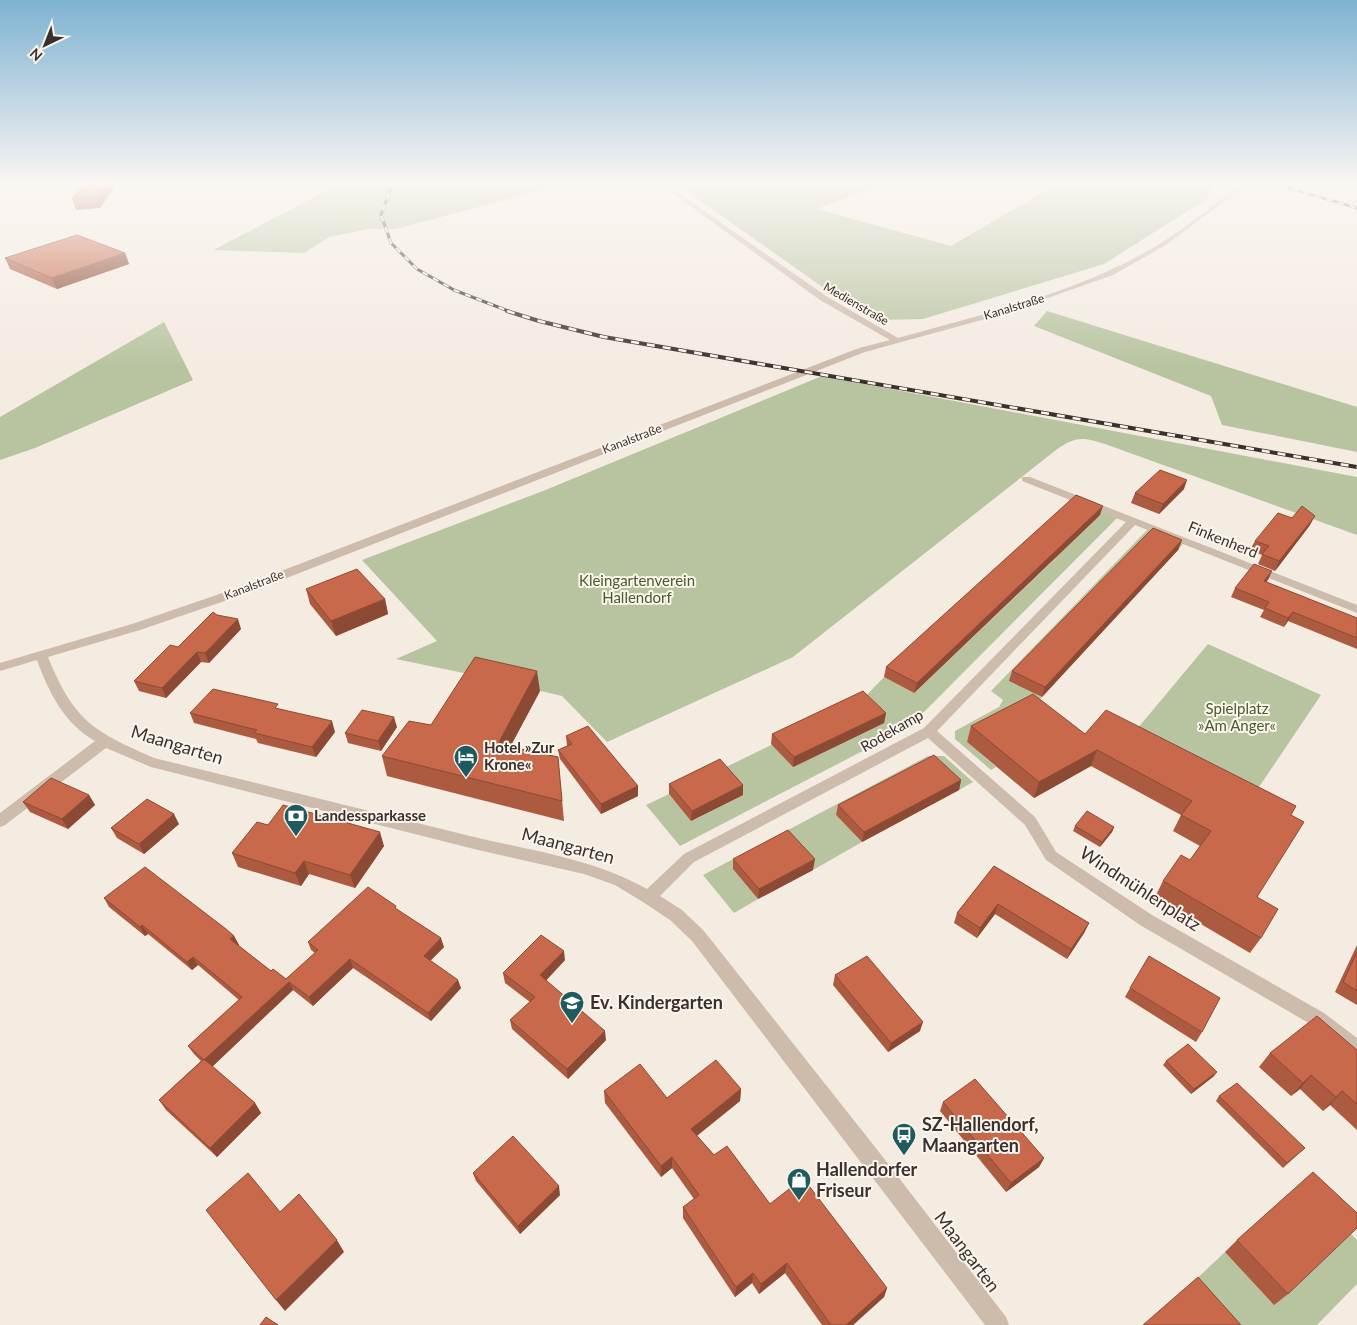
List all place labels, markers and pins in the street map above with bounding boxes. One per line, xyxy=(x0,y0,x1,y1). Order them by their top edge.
place label: Hotel »Zur Krone« xyxy=(484,738,555,773)
hotel icon: Hotel »Zur Krone« xyxy=(453,744,479,778)
bank icon: Landessparkasse xyxy=(283,803,309,837)
place label: Landessparkasse xyxy=(314,806,426,824)
school or university icon: Ev. Kindergarten xyxy=(559,990,585,1024)
place label: Ev. Kindergarten xyxy=(590,991,723,1013)
place label: SZ-Hallendorf, Maangarten xyxy=(922,1113,1038,1156)
bus stop icon: SZ-Hallendorf, Maangarten xyxy=(891,1122,917,1156)
place label: Hallendorfer Friseur xyxy=(816,1158,918,1201)
shop icon: Hallendorfer Friseur xyxy=(786,1167,812,1201)

